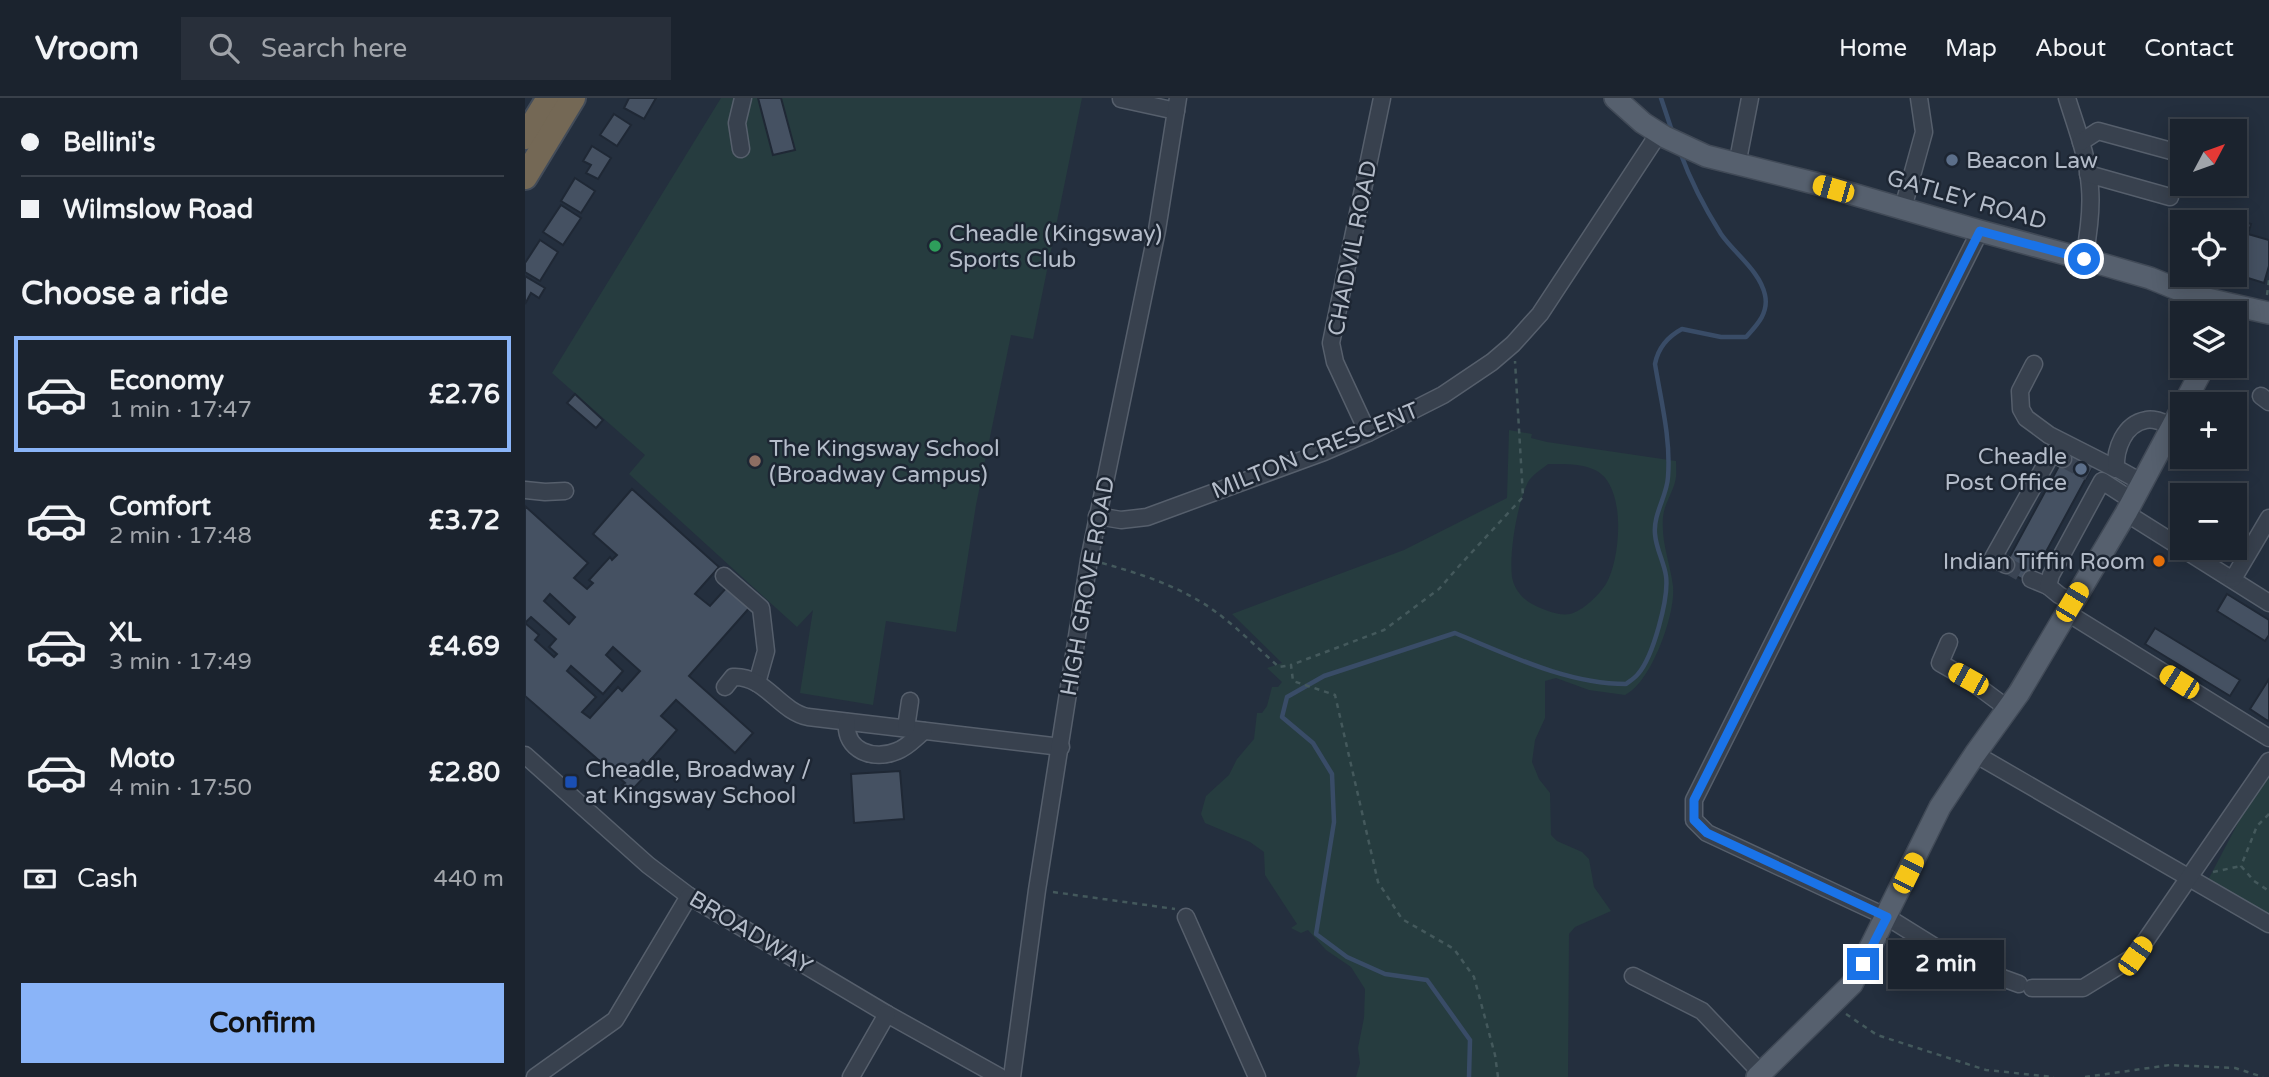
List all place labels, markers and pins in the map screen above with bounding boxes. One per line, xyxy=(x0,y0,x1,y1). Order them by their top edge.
place label: Beacon Law xyxy=(1966,147,2098,175)
marker: Beacon Law xyxy=(1944,152,1960,168)
place label: Cheadle (Kingsway) Sports Club xyxy=(949,220,1162,274)
marker: Cheadle (Kingsway) Sports Club xyxy=(927,238,943,254)
place label: The Kingsway School (Broadway Campus) xyxy=(769,435,1000,489)
place label: Cheadle Post Office xyxy=(1945,443,2067,497)
marker: The Kingsway School (Broadway Campus) xyxy=(747,453,763,469)
marker: Cheadle Post Office xyxy=(2073,461,2089,477)
place label: Indian Tiffin Room xyxy=(1943,548,2145,576)
marker: Indian Tiffin Room xyxy=(2151,553,2167,569)
place label: Cheadle, Broadway / at Kingsway School xyxy=(585,756,811,810)
marker: Cheadle, Broadway / at Kingsway School xyxy=(563,774,579,790)

